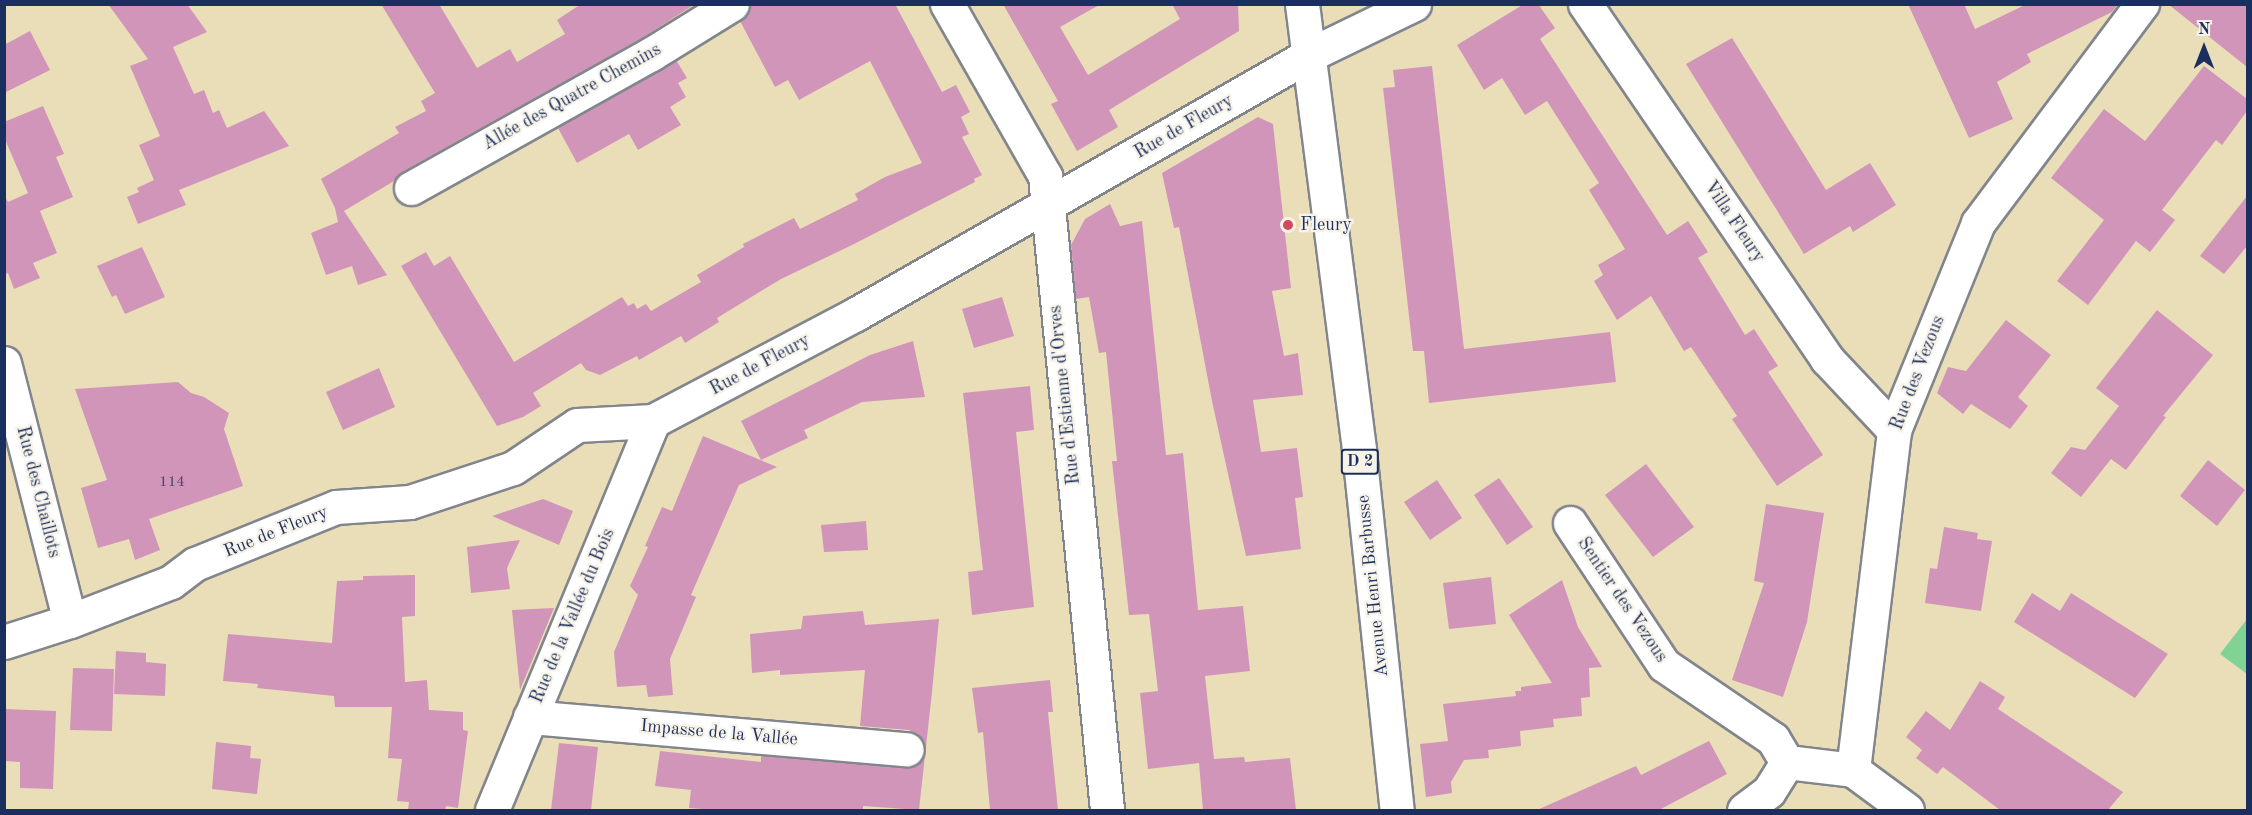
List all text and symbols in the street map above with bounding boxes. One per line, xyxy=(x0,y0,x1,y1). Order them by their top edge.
north arrow xyxy=(2174,18,2234,78)
text: N xyxy=(2198,22,2210,38)
street label: Allée des Quatre Chemins xyxy=(479,39,665,155)
street label: Rue de Fleury xyxy=(1131,90,1237,164)
street label: Villa Fleury xyxy=(1699,177,1769,267)
place label: Fleury xyxy=(1300,214,1352,236)
marker: Fleury xyxy=(1281,218,1295,232)
street label: Rue d'Estienne d'Orves xyxy=(1045,304,1085,486)
street label: Rue des Vezous xyxy=(1886,313,1950,433)
street label: Rue de Fleury xyxy=(706,330,814,400)
street label: Rue des Chaillots xyxy=(11,424,65,560)
road number: D 2 xyxy=(1340,449,1380,475)
house number: 114 xyxy=(159,474,185,492)
street label: Avenue Henri Barbusse xyxy=(1353,494,1393,678)
street label: Rue de Fleury xyxy=(221,501,331,563)
street label: Rue de la Vallée du Bois xyxy=(526,525,620,707)
street label: Sentier des Vezous xyxy=(1572,533,1672,667)
street label: Impasse de la Vallée xyxy=(640,715,798,751)

